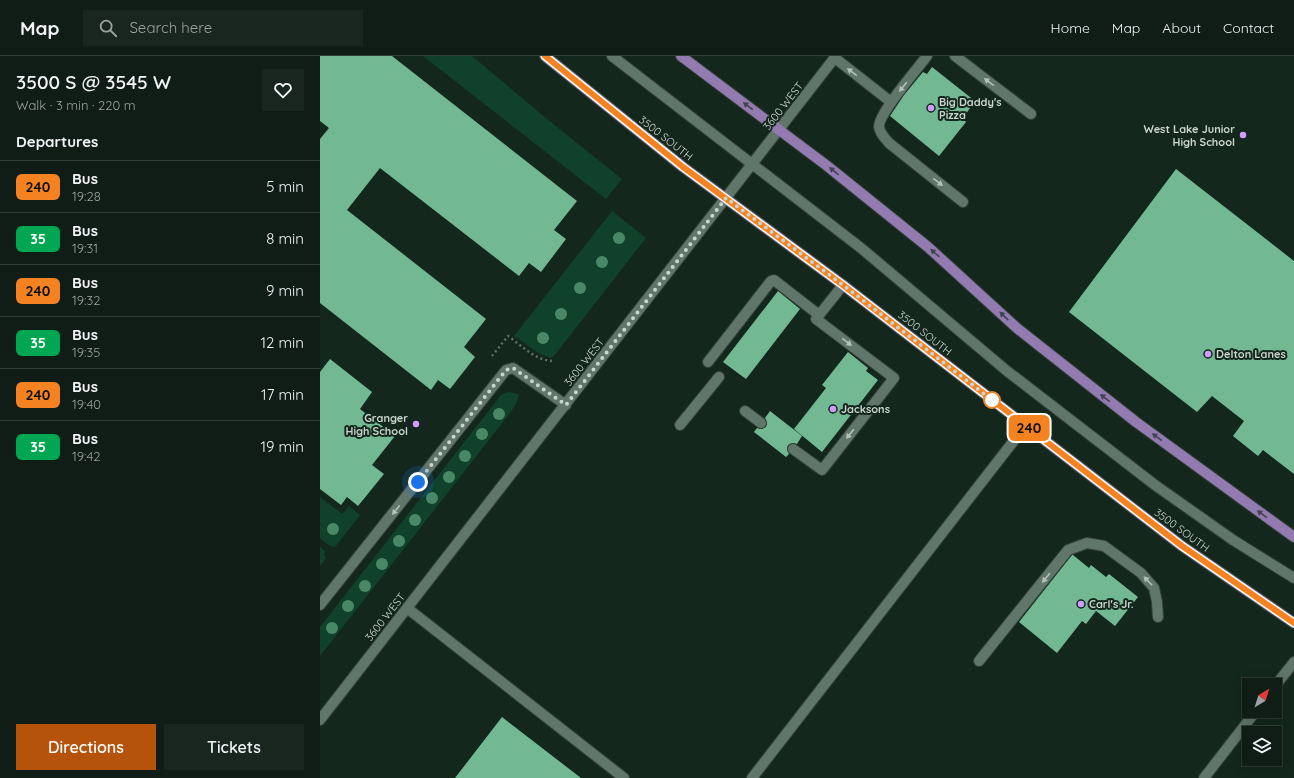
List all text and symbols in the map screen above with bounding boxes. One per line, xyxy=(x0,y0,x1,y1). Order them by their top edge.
search box xyxy=(83,10,363,46)
text: Map xyxy=(20,16,59,40)
icon: search xyxy=(97,17,119,39)
text: Search here xyxy=(129,18,212,37)
text: Home xyxy=(1051,19,1090,37)
text: Map xyxy=(1112,19,1140,37)
text: About xyxy=(1162,19,1201,37)
text: Contact xyxy=(1223,19,1274,37)
one-way arrow xyxy=(846,67,857,76)
button: heart xyxy=(262,69,304,111)
text: 3500 S @ 3545 W xyxy=(16,70,171,94)
one-way arrow xyxy=(983,77,994,86)
street label: 3600 WEST xyxy=(760,79,806,133)
one-way arrow xyxy=(899,81,908,92)
place label: Big Daddy's Pizza xyxy=(939,95,1002,122)
text: Walk · 3 min · 220 m xyxy=(16,97,136,113)
one-way arrow xyxy=(743,102,754,111)
marker: Big Daddy's Pizza xyxy=(926,103,936,113)
street label: 3500 SOUTH xyxy=(636,113,696,163)
place label: West Lake Junior High School xyxy=(1143,122,1235,149)
marker: West Lake Junior High School xyxy=(1238,130,1248,140)
text: Departures xyxy=(16,132,98,151)
one-way arrow xyxy=(828,167,839,176)
text: Bus xyxy=(72,169,98,188)
text: 5 min xyxy=(266,177,304,196)
text: 240 xyxy=(26,178,50,196)
one-way arrow xyxy=(933,178,944,187)
text: 19:28 xyxy=(72,188,101,204)
text: Bus xyxy=(72,221,98,240)
text: 8 min xyxy=(266,229,304,248)
text: 35 xyxy=(30,230,46,248)
text: 19:31 xyxy=(72,240,98,256)
one-way arrow xyxy=(929,249,940,258)
text: Bus xyxy=(72,273,98,292)
text: 9 min xyxy=(266,281,304,300)
text: 240 xyxy=(26,282,50,300)
text: 19:32 xyxy=(72,292,101,308)
street label: 3500 SOUTH xyxy=(895,308,955,358)
one-way arrow xyxy=(999,311,1009,321)
text: Bus xyxy=(72,325,98,344)
text: 12 min xyxy=(260,333,304,352)
text: 35 xyxy=(30,334,46,352)
street label: 3600 WEST xyxy=(561,335,607,389)
one-way arrow xyxy=(842,338,853,347)
text: 19:35 xyxy=(72,344,100,360)
place label: Delton Lanes xyxy=(1216,347,1286,361)
marker: Delton Lanes xyxy=(1203,349,1213,359)
text: Bus xyxy=(72,377,98,396)
text: 17 min xyxy=(261,385,304,404)
text: 240 xyxy=(26,386,50,404)
unlabelled marker xyxy=(983,391,1001,409)
one-way arrow xyxy=(1100,393,1111,402)
text: 19:40 xyxy=(72,396,101,412)
place label: Jacksons xyxy=(841,402,890,416)
marker: Jacksons xyxy=(828,404,838,414)
place label: Granger High School xyxy=(346,411,408,438)
line badge: 240 xyxy=(1006,415,1052,441)
marker: Granger High School xyxy=(411,419,421,429)
text: 240 xyxy=(1017,419,1041,437)
text: Bus xyxy=(72,429,98,448)
one-way arrow xyxy=(846,429,855,440)
one-way arrow xyxy=(1152,433,1163,441)
text: 19 min xyxy=(260,437,304,456)
text: 35 xyxy=(30,438,46,456)
text: 19:42 xyxy=(72,448,101,464)
your location xyxy=(408,472,428,492)
one-way arrow xyxy=(392,504,400,515)
street label: 3500 SOUTH xyxy=(1152,505,1212,555)
one-way arrow xyxy=(1257,510,1268,518)
one-way arrow xyxy=(1041,572,1050,583)
one-way arrow xyxy=(1143,576,1153,586)
street label: 3600 WEST xyxy=(362,590,408,644)
place label: Carl's Jr. xyxy=(1089,597,1134,611)
marker: Carl's Jr. xyxy=(1076,599,1086,609)
north arrow xyxy=(1242,678,1282,718)
map controls xyxy=(1242,678,1282,766)
button: Directions xyxy=(16,724,156,770)
button: Tickets xyxy=(164,724,304,770)
button: layers xyxy=(1242,726,1282,766)

